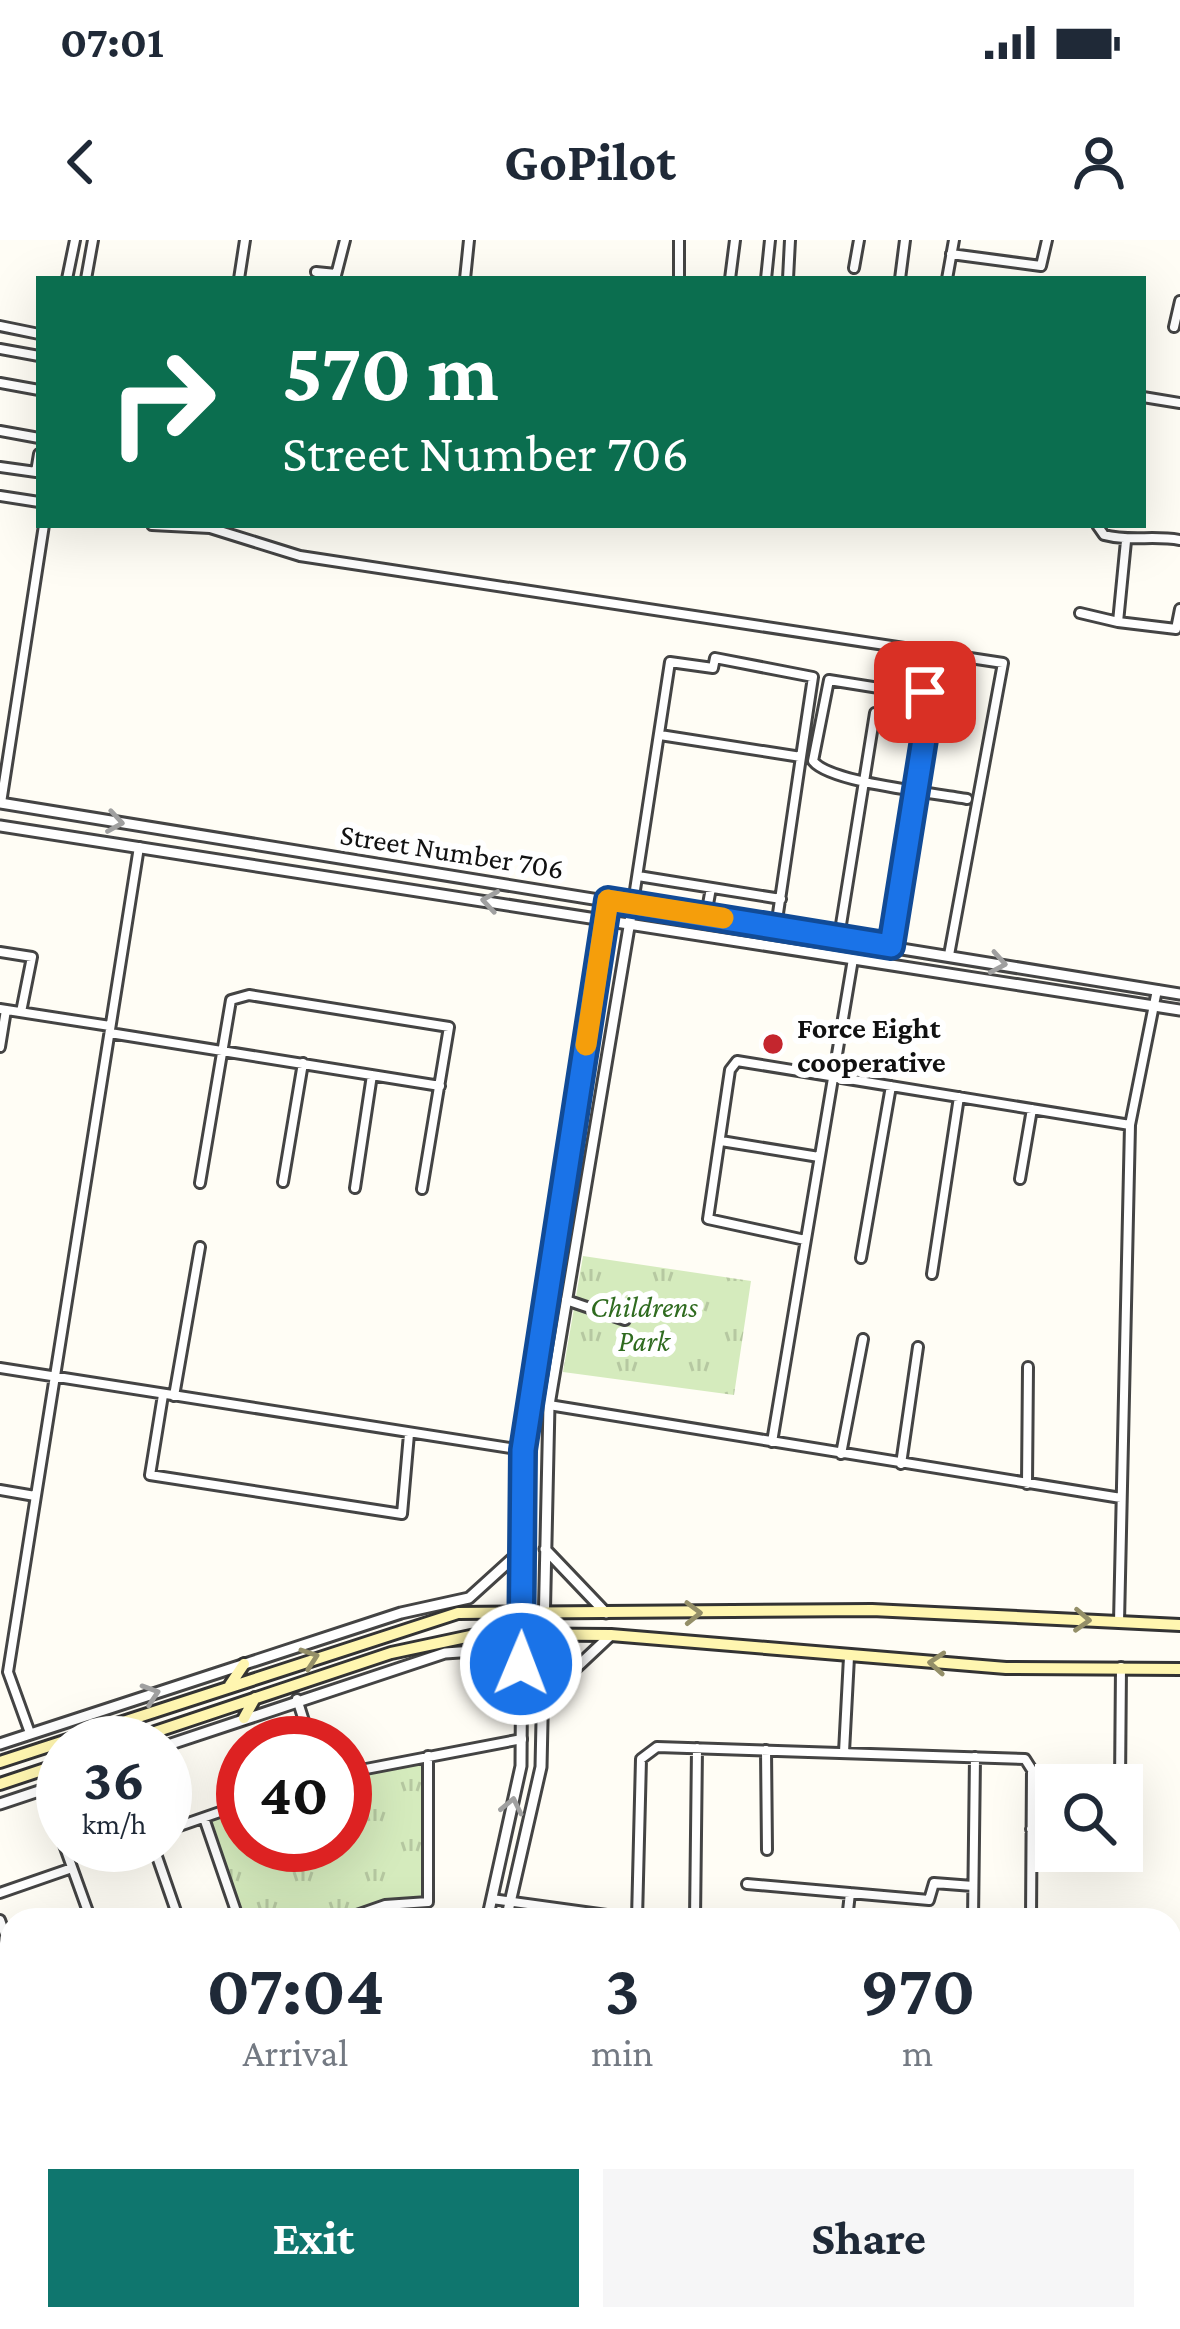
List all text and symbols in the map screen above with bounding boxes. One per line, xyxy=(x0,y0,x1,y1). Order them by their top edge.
text: 07:01 xyxy=(60,17,164,67)
icon: back xyxy=(48,129,114,195)
icon: person xyxy=(1066,129,1132,195)
text: GoPilot xyxy=(504,132,676,192)
icon: right xyxy=(84,324,240,480)
text: 570 m xyxy=(282,325,499,418)
text: Street Number 706 xyxy=(282,423,689,483)
pin xyxy=(874,641,976,743)
icon: arrive xyxy=(892,659,958,725)
one-way arrow xyxy=(105,809,125,834)
street label: Street Number 706 xyxy=(338,817,566,885)
one-way arrow xyxy=(480,890,500,915)
one-way arrow xyxy=(988,950,1008,975)
place label: Force Eight cooperative xyxy=(797,1011,946,1078)
marker: Force Eight cooperative xyxy=(760,1031,786,1057)
park label: Childrens Park xyxy=(590,1290,698,1357)
position arrow xyxy=(458,1601,584,1727)
one-way arrow xyxy=(684,1601,703,1627)
one-way arrow xyxy=(1073,1607,1092,1633)
one-way arrow xyxy=(298,1648,319,1672)
one-way arrow xyxy=(927,1650,946,1676)
one-way arrow xyxy=(140,1683,161,1708)
speed limit sign: 40 xyxy=(216,1716,372,1872)
text: 36 xyxy=(83,1745,145,1812)
map controls xyxy=(1035,1764,1143,1872)
button: search xyxy=(1035,1764,1143,1872)
one-way arrow xyxy=(499,1796,524,1816)
text: km/h xyxy=(82,1807,146,1840)
text: 07:04 xyxy=(206,1949,385,2029)
text: 3 xyxy=(605,1949,640,2029)
text: 970 xyxy=(860,1949,975,2029)
text: Arrival xyxy=(242,2031,349,2074)
text: min xyxy=(591,2031,654,2074)
text: m xyxy=(902,2031,933,2074)
button: Exit xyxy=(48,2169,579,2307)
button: Share xyxy=(603,2169,1134,2307)

